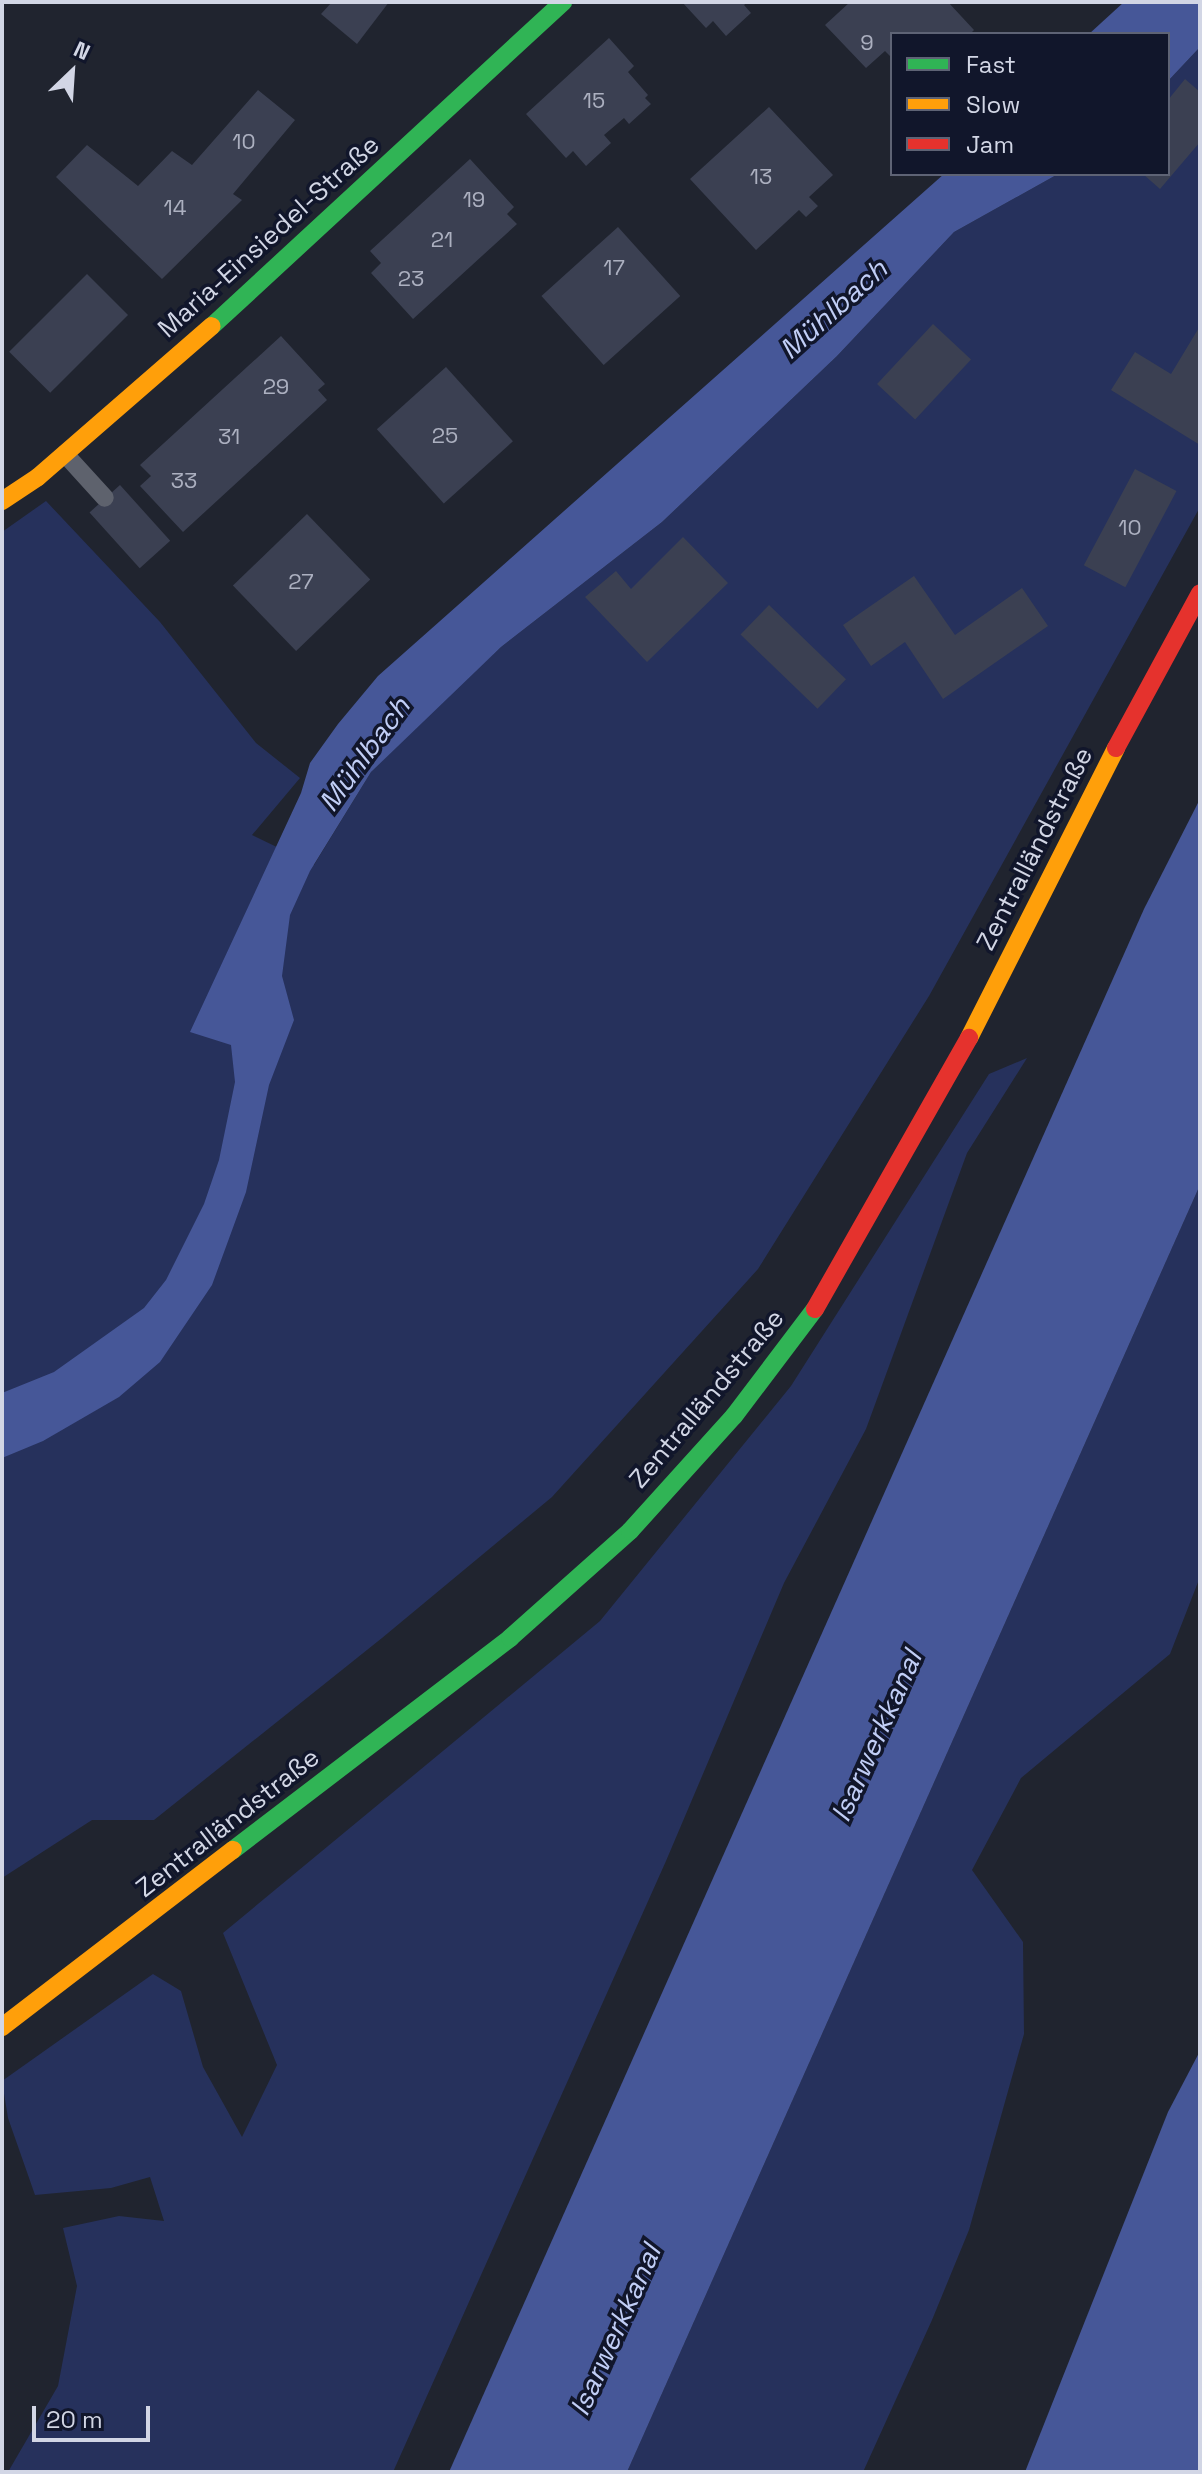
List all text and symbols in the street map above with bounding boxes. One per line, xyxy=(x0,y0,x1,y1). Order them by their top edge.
house number: 9 xyxy=(860,30,874,56)
north arrow xyxy=(32,32,112,112)
legend xyxy=(890,32,1170,176)
text: N xyxy=(70,34,95,66)
text: Fast xyxy=(966,49,1016,80)
house number: 15 xyxy=(583,88,605,114)
text: Slow xyxy=(966,89,1020,120)
street label: Maria-Einsiedel-Straße xyxy=(152,129,386,345)
house number: 10 xyxy=(232,129,256,155)
text: Jam xyxy=(966,129,1014,160)
house number: 13 xyxy=(750,164,772,190)
house number: 19 xyxy=(463,187,485,213)
house number: 14 xyxy=(164,195,186,221)
house number: 21 xyxy=(431,227,453,253)
water label: Mühlbach xyxy=(772,252,894,366)
house number: 17 xyxy=(603,255,625,281)
house number: 23 xyxy=(398,266,424,292)
house number: 29 xyxy=(263,374,289,400)
house number: 25 xyxy=(432,423,458,449)
house number: 31 xyxy=(218,424,240,450)
house number: 33 xyxy=(171,468,197,494)
house number: 10 xyxy=(1118,515,1142,541)
house number: 27 xyxy=(288,569,314,595)
water label: Mühlbach xyxy=(311,690,417,818)
street label: Zentralländstraße xyxy=(970,742,1100,956)
street label: Zentralländstraße xyxy=(623,1303,791,1495)
water label: Isarwerkkanal xyxy=(823,1645,929,1827)
street label: Zentralländstraße xyxy=(130,1742,326,1904)
water label: Isarwerkkanal xyxy=(562,2239,668,2421)
scale bar xyxy=(36,2390,154,2440)
text: 20 m xyxy=(46,2404,103,2435)

